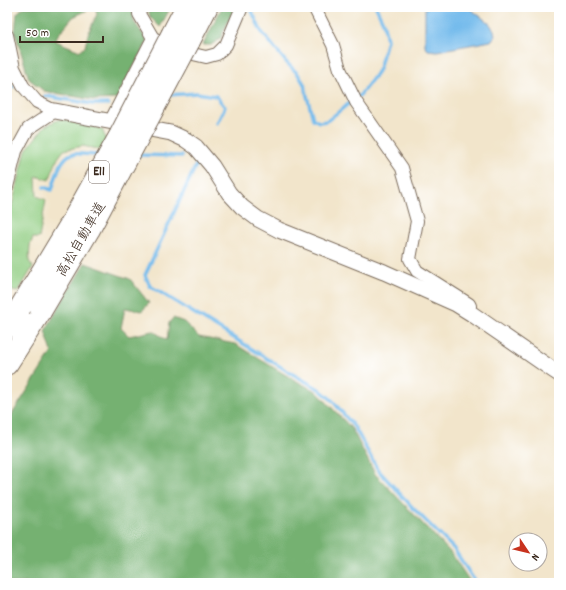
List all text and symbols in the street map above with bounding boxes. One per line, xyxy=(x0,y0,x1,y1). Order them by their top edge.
scale bar xyxy=(20,18,103,44)
text: 50 m xyxy=(26,25,49,42)
road number: E11 xyxy=(89,161,109,183)
street label: 高松自動車道 xyxy=(52,199,112,281)
north arrow xyxy=(508,532,548,572)
text: N xyxy=(526,550,543,564)

